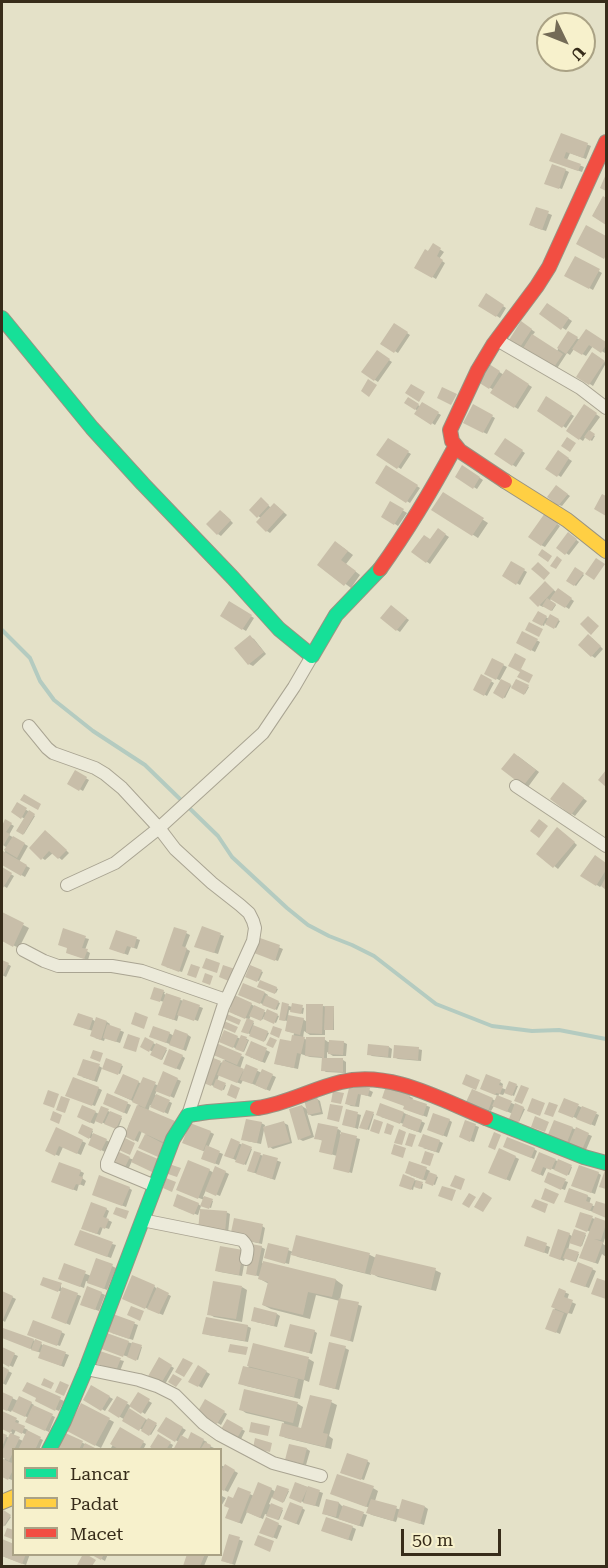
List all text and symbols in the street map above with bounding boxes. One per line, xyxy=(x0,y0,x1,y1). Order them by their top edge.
north arrow xyxy=(536,12,596,72)
text: U xyxy=(567,42,589,64)
legend xyxy=(12,1448,222,1556)
text: Lancar xyxy=(70,1463,130,1484)
text: Padat xyxy=(70,1493,119,1514)
scale bar xyxy=(404,1517,504,1555)
text: Macet xyxy=(70,1523,123,1544)
text: 50 m xyxy=(412,1529,453,1550)

